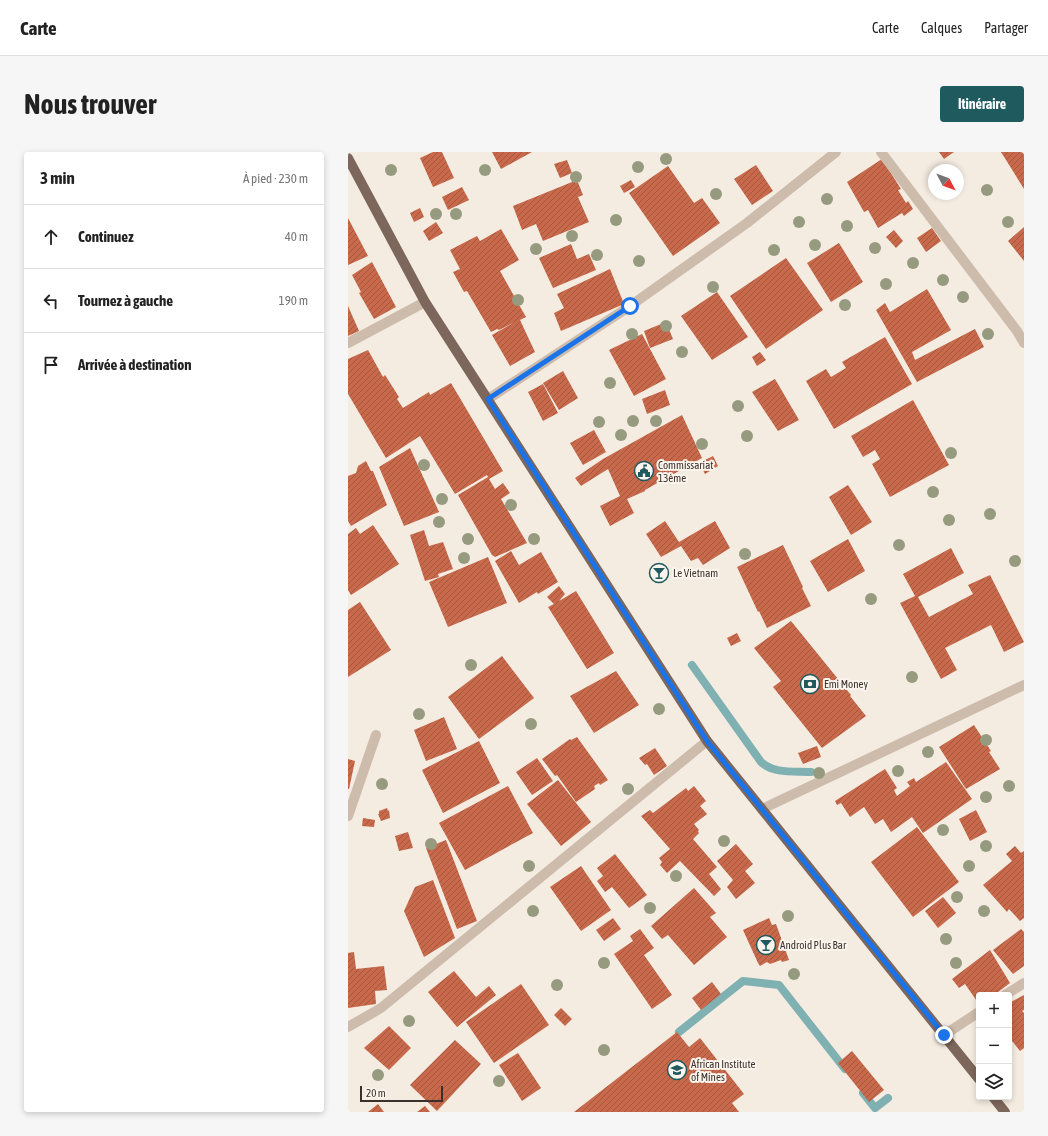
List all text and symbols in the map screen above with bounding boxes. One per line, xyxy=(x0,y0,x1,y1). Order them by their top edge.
text: Carte xyxy=(20,17,57,39)
text: Carte xyxy=(872,20,899,36)
text: Calques xyxy=(921,20,962,36)
text: Partager xyxy=(984,20,1028,36)
button: Itinéraire xyxy=(940,86,1024,122)
text: Nous trouver xyxy=(24,88,156,120)
north arrow xyxy=(928,164,964,200)
text: 3 min xyxy=(40,168,75,188)
text: À pied · 230 m xyxy=(243,171,308,186)
icon: ahead xyxy=(40,226,62,248)
text: Continuez xyxy=(78,228,134,245)
text: 40 m xyxy=(285,229,308,244)
icon: left xyxy=(40,290,62,312)
text: Tournez à gauche xyxy=(78,292,173,309)
text: 190 m xyxy=(279,293,308,308)
route start xyxy=(621,297,639,315)
icon: arrive xyxy=(40,354,62,376)
text: Arrivée à destination xyxy=(78,356,192,373)
place label: Commissariat 13ème xyxy=(658,459,713,484)
public building icon: Commissariat 13ème xyxy=(633,460,655,482)
bar icon: Le Vietnam xyxy=(648,562,670,584)
place label: Le Vietnam xyxy=(673,567,718,579)
bank icon: Emi Money xyxy=(799,673,821,695)
place label: Emi Money xyxy=(824,678,868,690)
bar icon: Android Plus Bar xyxy=(755,934,777,956)
place label: Android Plus Bar xyxy=(780,939,847,951)
map controls xyxy=(976,992,1012,1100)
button: + xyxy=(976,992,1012,1028)
route end xyxy=(935,1026,953,1044)
button: − xyxy=(976,1028,1012,1064)
place label: African Institute of Mines xyxy=(691,1058,755,1083)
school or university icon: African Institute of Mines xyxy=(666,1059,688,1081)
button: layers xyxy=(976,1064,1012,1100)
scale bar xyxy=(360,1084,443,1103)
text: 20 m xyxy=(366,1087,386,1099)

